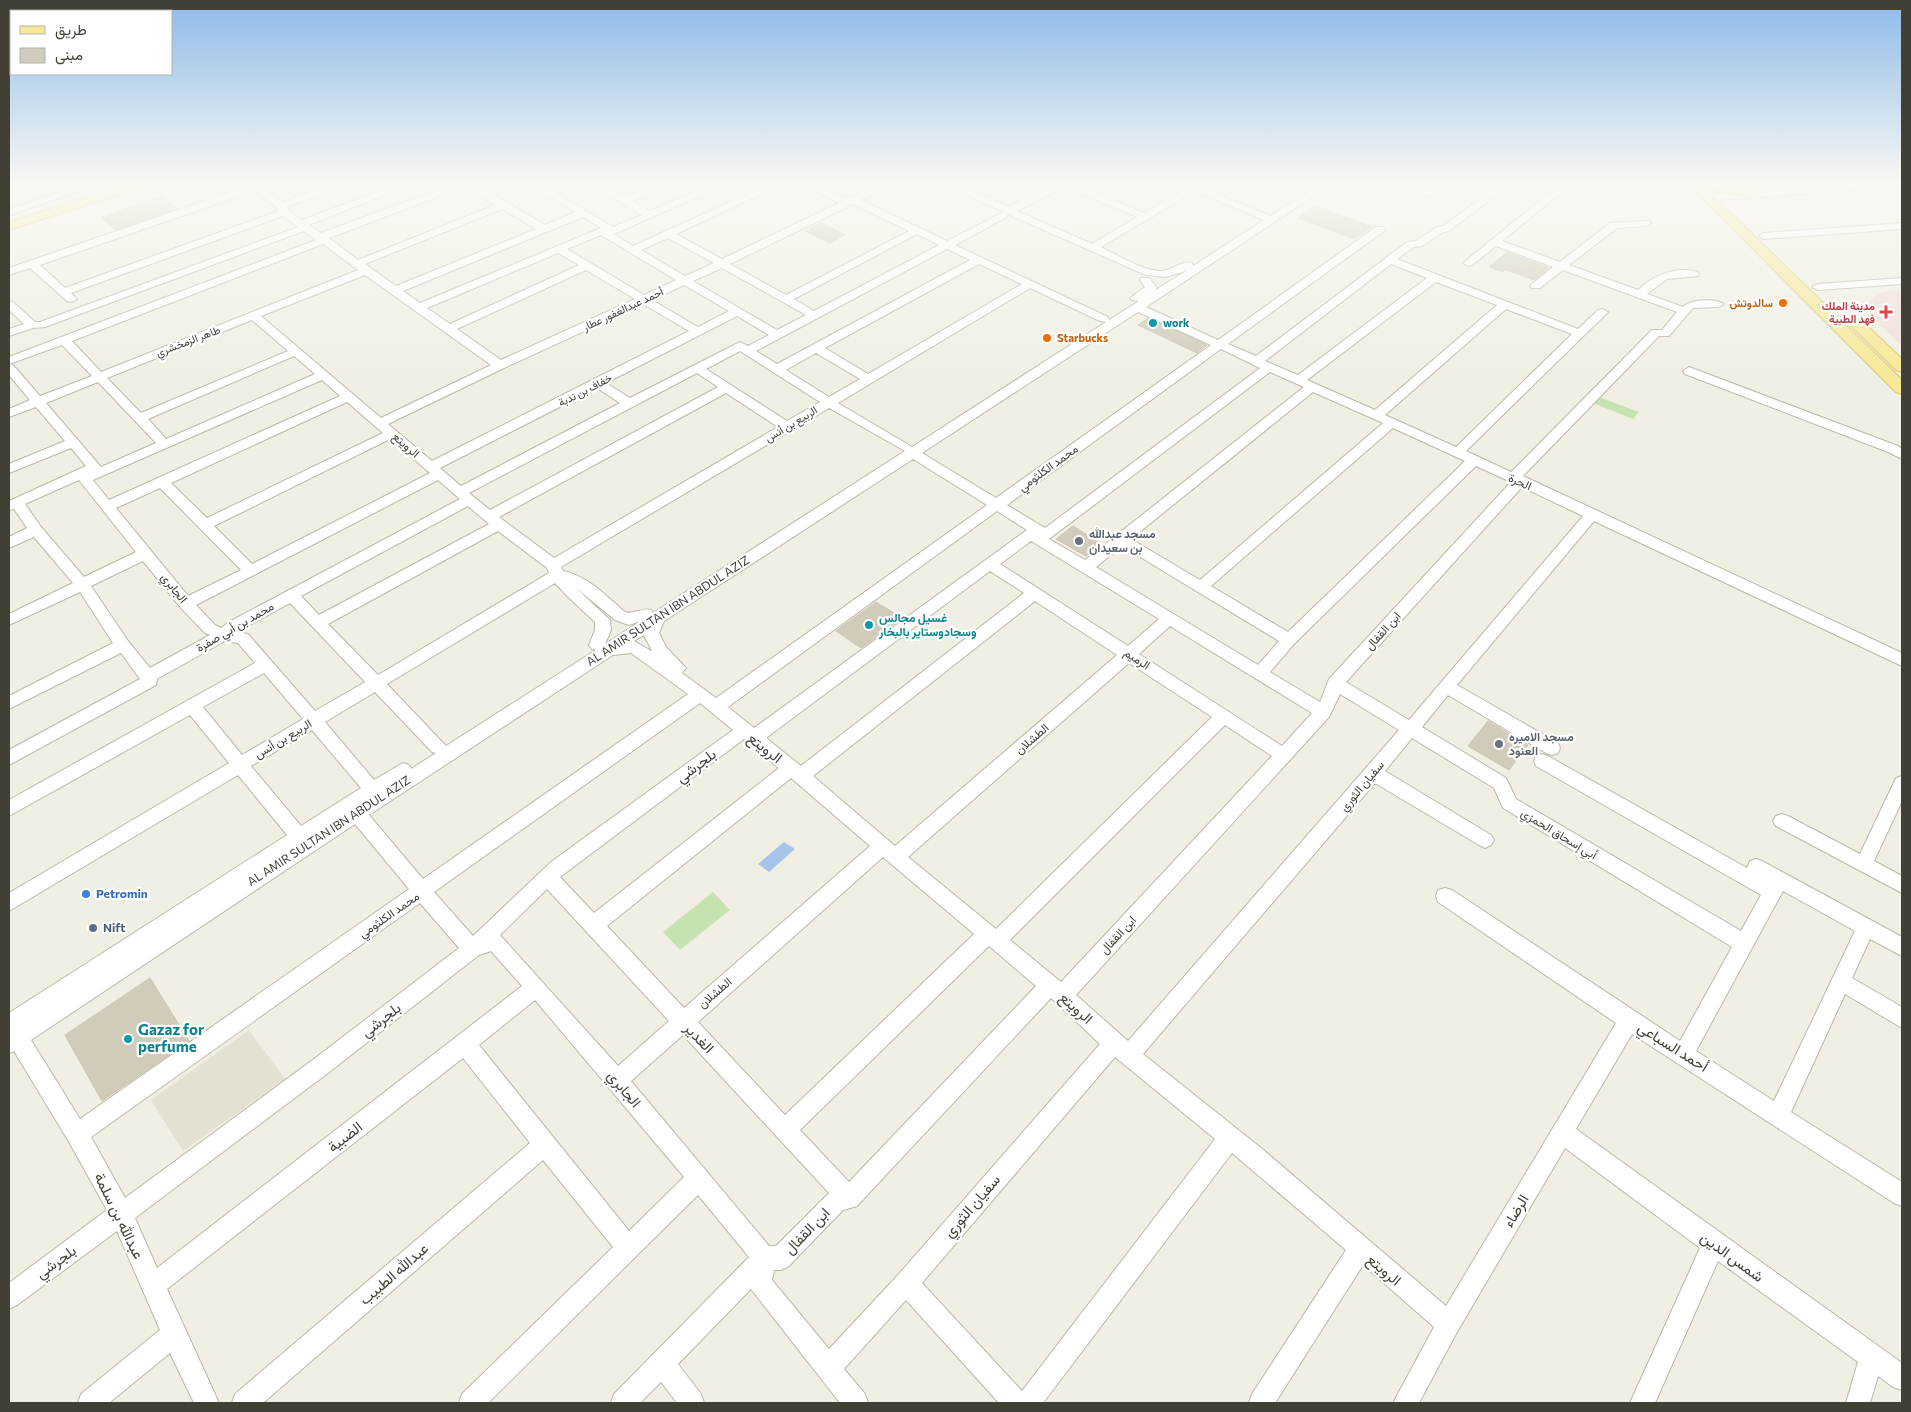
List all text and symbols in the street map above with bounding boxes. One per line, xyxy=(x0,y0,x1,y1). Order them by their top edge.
legend xyxy=(10,10,172,75)
text: طريق xyxy=(55,20,87,40)
text: مبنى xyxy=(55,45,83,65)
street label: أحمد عبدالغفور عطار xyxy=(579,284,666,334)
place label: سالدوتش xyxy=(1730,296,1773,310)
marker: سالدوتش xyxy=(1777,297,1789,309)
place label: مدينة الملك فهد الطبية xyxy=(1822,299,1875,326)
marker: مدينة الملك فهد الطبية xyxy=(1879,305,1893,319)
place label: work xyxy=(1163,316,1190,329)
marker: work xyxy=(1147,317,1159,329)
street label: طاهر الزمخشري xyxy=(154,322,223,362)
place label: Starbucks xyxy=(1057,331,1108,344)
marker: Starbucks xyxy=(1041,332,1053,344)
street label: خفاف بن ندبة xyxy=(556,370,614,410)
street label: الربيع بن أنس xyxy=(762,403,820,446)
street label: الرويتع xyxy=(388,429,423,462)
street label: محمد الكلثومي xyxy=(1015,441,1082,497)
street label: الحرة xyxy=(1506,470,1534,494)
place label: مسجد عبدالله بن سعيدان xyxy=(1089,526,1156,555)
marker: مسجد عبدالله بن سعيدان xyxy=(1073,535,1085,547)
street label: AL AMIR SULTAN IBN ABDUL AZIZ xyxy=(583,552,752,668)
street label: الجابري xyxy=(155,570,191,608)
street label: محمد بن أبي صفرة xyxy=(193,598,278,658)
street label: ابن القفال xyxy=(1362,608,1404,654)
place label: غسيل مجالس وسجادوستاير بالبخار xyxy=(878,610,977,640)
marker: غسيل مجالس وسجادوستاير بالبخار xyxy=(863,619,875,631)
street label: الرميم xyxy=(1121,645,1153,673)
street label: الربيع بن أنس xyxy=(251,716,315,763)
street label: الطشلان xyxy=(1012,720,1052,757)
street label: الرويتع xyxy=(743,728,787,769)
place label: مسجد الاميره العنود xyxy=(1509,729,1574,759)
marker: مسجد الاميره العنود xyxy=(1493,738,1505,750)
street label: بلجرشي xyxy=(672,744,722,790)
street label: سفيان الثوري xyxy=(1336,757,1390,816)
street label: AL AMIR SULTAN IBN ABDUL AZIZ xyxy=(244,772,413,888)
street label: أبي إسحاق الحمزي xyxy=(1517,805,1600,865)
place label: Petromin xyxy=(96,886,148,900)
marker: Petromin xyxy=(80,888,92,900)
street label: محمد الكلثومي xyxy=(356,888,424,943)
street label: ابن القفال xyxy=(1096,913,1140,957)
place label: Nift xyxy=(103,920,125,934)
marker: Nift xyxy=(87,922,99,934)
street label: الطشلان xyxy=(695,974,735,1011)
street label: الرويتع xyxy=(1054,987,1097,1029)
street label: بلجرشي xyxy=(357,998,407,1044)
street label: أحمد السباعي xyxy=(1632,1017,1713,1080)
street label: الغدير xyxy=(680,1018,718,1057)
place label: Gazaz for perfume xyxy=(138,1020,204,1055)
marker: Gazaz for perfume xyxy=(122,1033,134,1045)
street label: الجابري xyxy=(600,1066,645,1114)
street label: الضبية xyxy=(323,1117,366,1156)
street label: عبدالله بن سلمة xyxy=(89,1169,149,1263)
street label: سفيان الثوري xyxy=(939,1170,1007,1244)
street label: الرضاء xyxy=(1498,1191,1533,1231)
street label: ابن القفال xyxy=(780,1203,834,1259)
street label: شمس الدين xyxy=(1696,1227,1768,1287)
street label: عبدالله الطبيب xyxy=(355,1238,432,1309)
street label: بلجرشي xyxy=(32,1241,82,1286)
street label: الرويتع xyxy=(1362,1250,1405,1291)

